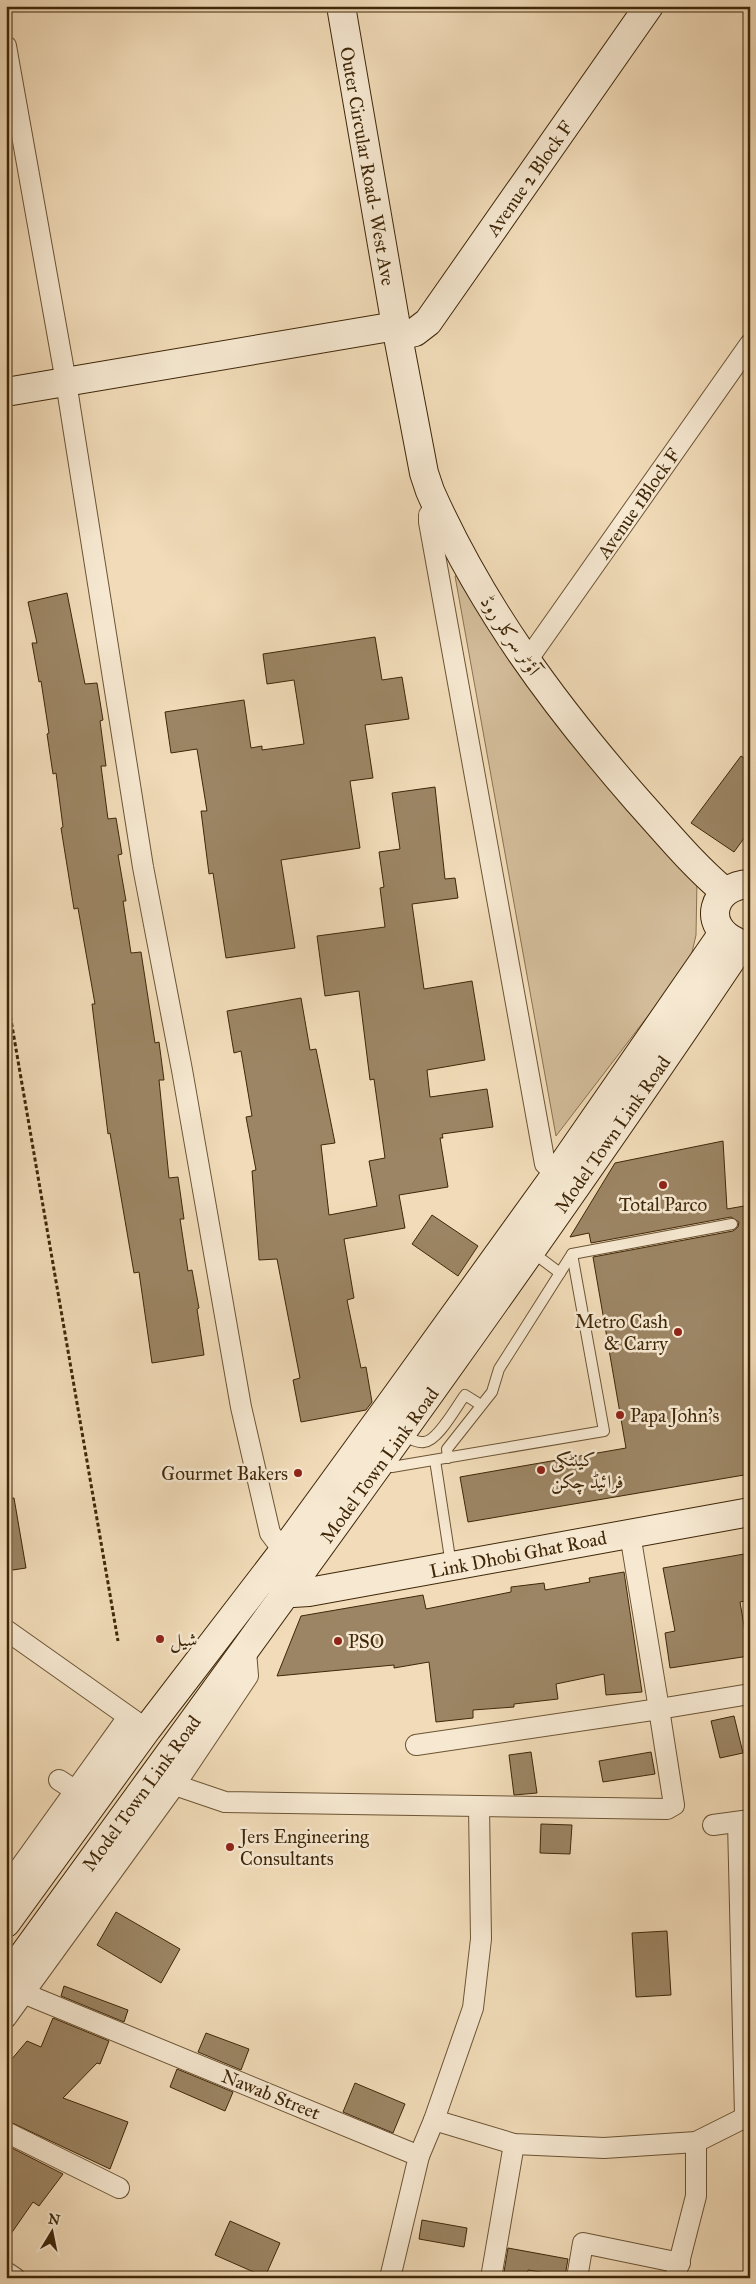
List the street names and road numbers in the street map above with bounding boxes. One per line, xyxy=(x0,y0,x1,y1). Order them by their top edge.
street label: Outer Circular Road- West Ave xyxy=(335,45,400,287)
street label: Avenue 2 Block F xyxy=(481,116,578,241)
street label: Avenue 1Block F xyxy=(591,443,685,564)
street label: آؤٹر سرکلر روڈ xyxy=(475,591,547,682)
street label: Model Town Link Road xyxy=(549,1051,676,1217)
street label: Model Town Link Road xyxy=(315,1383,444,1548)
street label: Link Dhobi Ghat Road xyxy=(428,1526,609,1583)
street label: Model Town Link Road xyxy=(77,1711,206,1876)
street label: Nawab Street xyxy=(218,2064,324,2125)

